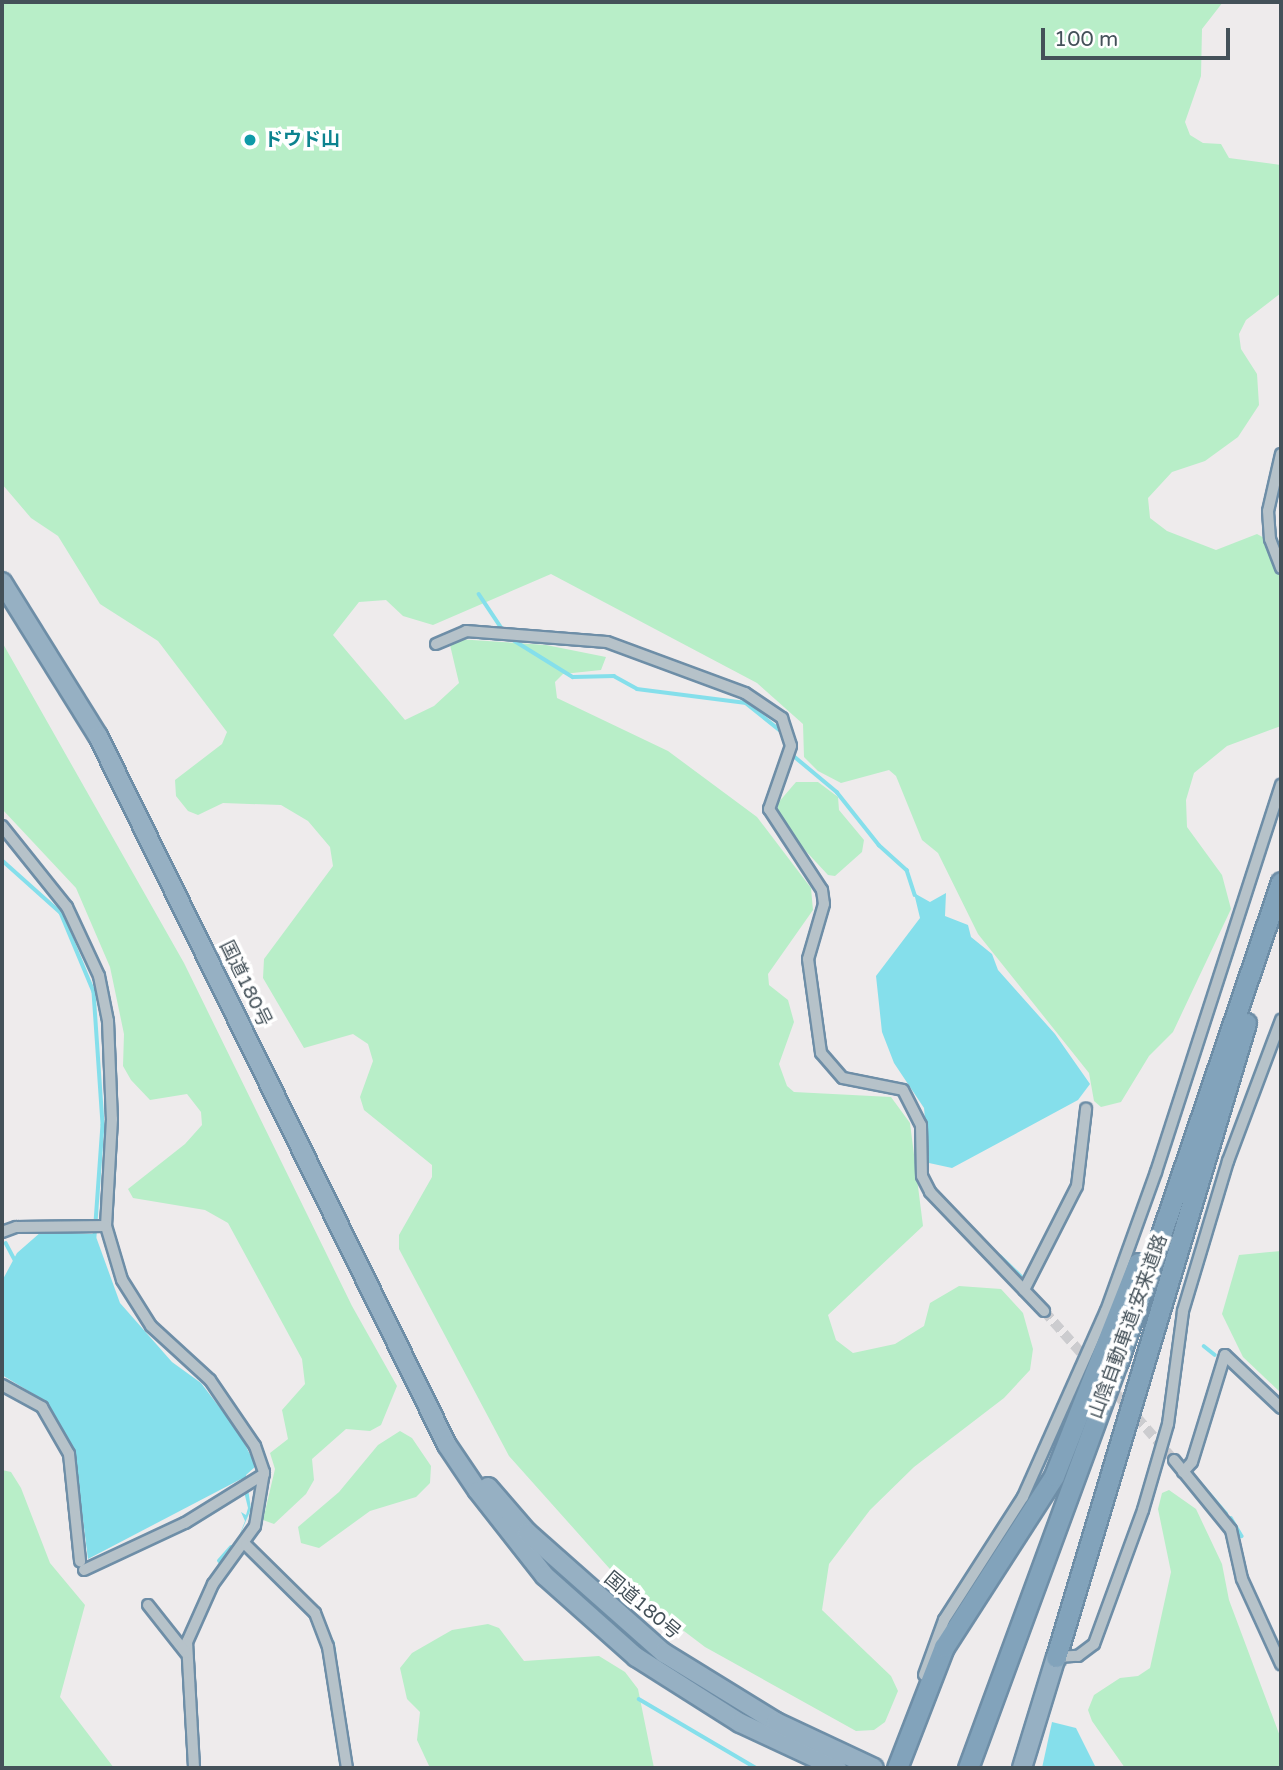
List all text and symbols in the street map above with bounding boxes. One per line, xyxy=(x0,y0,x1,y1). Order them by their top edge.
scale bar xyxy=(1045,14,1234,58)
text: 100 m xyxy=(1054,27,1118,52)
place label: ドウド山 xyxy=(264,129,340,151)
marker: ドウド山 xyxy=(242,132,258,148)
street label: 国道180号 xyxy=(214,937,276,1031)
street label: 山陰自動車道;安来道路 xyxy=(1085,1232,1173,1422)
street label: 国道180号 xyxy=(599,1567,685,1645)

